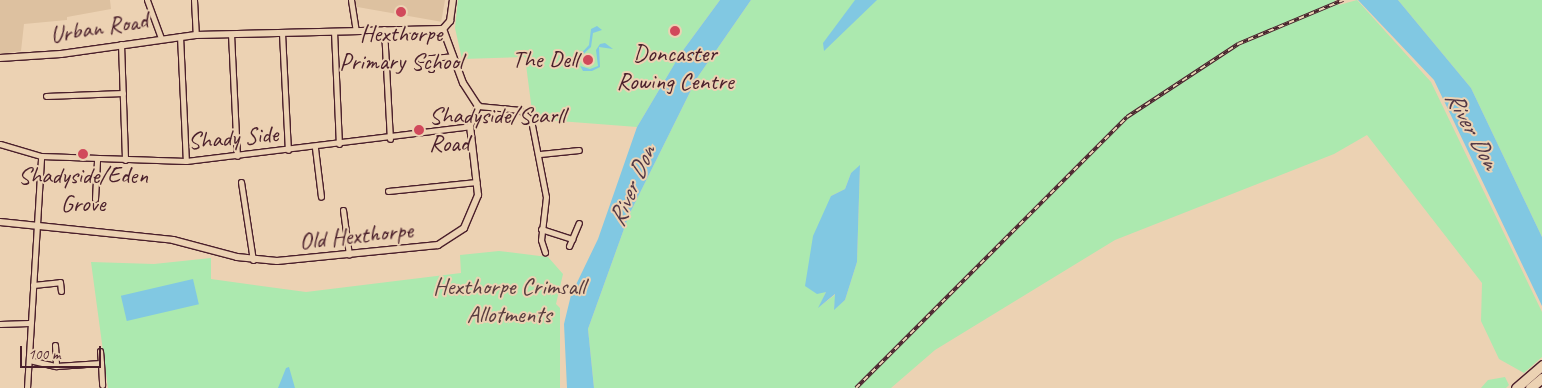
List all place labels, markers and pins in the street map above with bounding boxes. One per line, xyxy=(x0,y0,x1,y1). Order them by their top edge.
marker: Hexthorpe Primary School xyxy=(395,6,407,18)
place label: Hexthorpe Primary School xyxy=(340,20,462,76)
marker: Doncaster Rowing Centre xyxy=(669,25,681,37)
place label: Doncaster Rowing Centre xyxy=(616,40,734,96)
place label: The Dell xyxy=(512,46,578,74)
marker: The Dell xyxy=(582,54,594,66)
place label: Shadyside/Scarll Road xyxy=(429,102,565,158)
marker: Shadyside/Scarll Road xyxy=(413,124,425,136)
marker: Shadyside/Eden Grove xyxy=(77,148,89,160)
place label: Shadyside/Eden Grove xyxy=(18,162,148,218)

